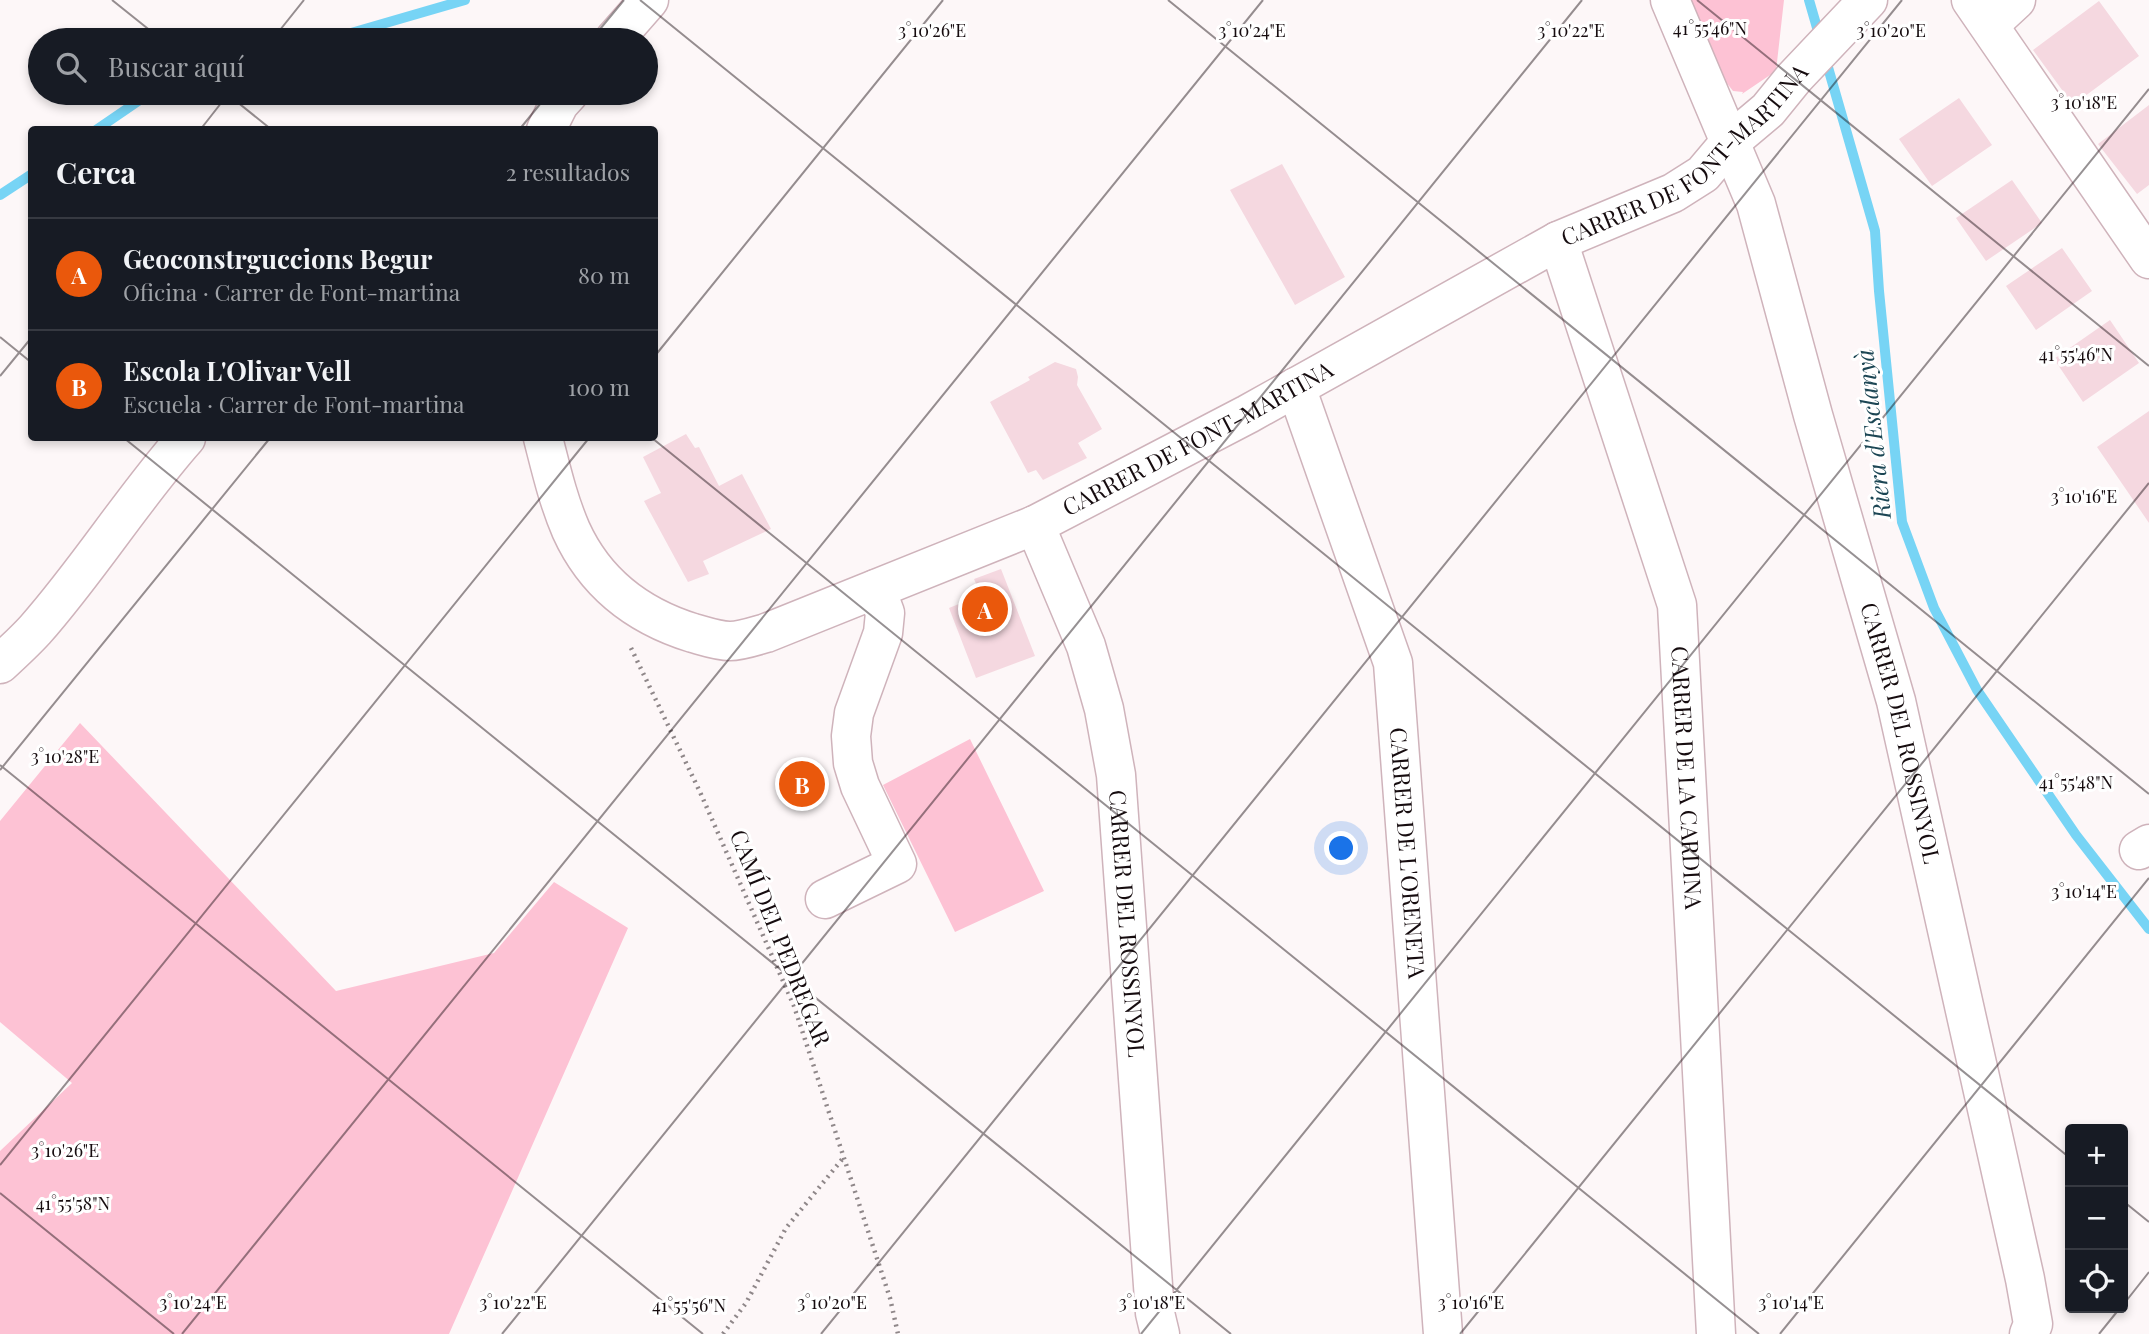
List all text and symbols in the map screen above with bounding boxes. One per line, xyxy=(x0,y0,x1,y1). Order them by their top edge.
text: 41°55'46"N xyxy=(1673,16,1747,40)
text: 3°10'26"E xyxy=(898,18,966,42)
text: 3°10'24"E xyxy=(1218,18,1286,42)
text: 3°10'22"E xyxy=(1537,18,1605,42)
text: 3°10'20"E xyxy=(1856,18,1926,42)
search box xyxy=(28,28,658,105)
icon: search xyxy=(52,48,90,86)
text: Buscar aquí xyxy=(108,49,244,84)
street label: CARRER DE FONT-MARTINA xyxy=(1556,56,1814,252)
text: 3°10'18"E xyxy=(2051,90,2117,114)
text: Cerca xyxy=(56,152,136,192)
text: 2 resultados xyxy=(506,156,630,187)
text: Geoconstrguccions Begur xyxy=(123,241,432,276)
text: A xyxy=(71,259,87,290)
text: 80 m xyxy=(578,259,630,290)
text: Oficina · Carrer de Font-martina xyxy=(123,276,460,307)
text: 41°55'46"N xyxy=(2039,342,2113,366)
water label: Riera d'Esclanyà xyxy=(1847,348,1897,522)
text: Escola L'Olivar Vell xyxy=(123,353,351,388)
street label: CARRER DE FONT-MARTINA xyxy=(1056,353,1338,522)
text: B xyxy=(71,371,87,402)
text: 100 m xyxy=(568,371,630,402)
text: Escuela · Carrer de Font-martina xyxy=(123,388,465,419)
text: 3°10'16"E xyxy=(2051,484,2117,508)
pin: A xyxy=(962,583,1008,635)
street label: CARRER DEL ROSSINYOL xyxy=(1854,598,1949,866)
street label: CARRER DE LA CARDINA xyxy=(1665,645,1710,911)
street label: CARRER DE L'ORENETA xyxy=(1384,726,1434,980)
text: 3°10'28"E xyxy=(31,744,99,768)
pin: B xyxy=(779,758,825,810)
text: 41°55'48"N xyxy=(2039,770,2114,794)
street label: CARRER DEL ROSSINYOL xyxy=(1103,789,1153,1058)
street label: CAMÍ DEL PEDREGAR xyxy=(724,825,839,1051)
your location xyxy=(1324,831,1358,865)
text: 3°10'14"E xyxy=(2051,879,2117,903)
map controls xyxy=(2065,1124,2128,1313)
button: + xyxy=(2065,1124,2128,1187)
text: 3°10'26"E xyxy=(31,1138,99,1162)
button: − xyxy=(2065,1187,2128,1250)
text: 41°55'58"N xyxy=(36,1191,111,1215)
button: locate xyxy=(2065,1250,2128,1313)
text: 3°10'24"E xyxy=(159,1290,227,1314)
text: 3°10'22"E xyxy=(479,1290,547,1314)
text: 3°10'20"E xyxy=(797,1290,867,1314)
text: 3°10'18"E xyxy=(1119,1290,1185,1314)
text: 3°10'16"E xyxy=(1438,1290,1504,1314)
text: 3°10'14"E xyxy=(1758,1290,1824,1314)
text: 41°55'56"N xyxy=(652,1293,726,1317)

